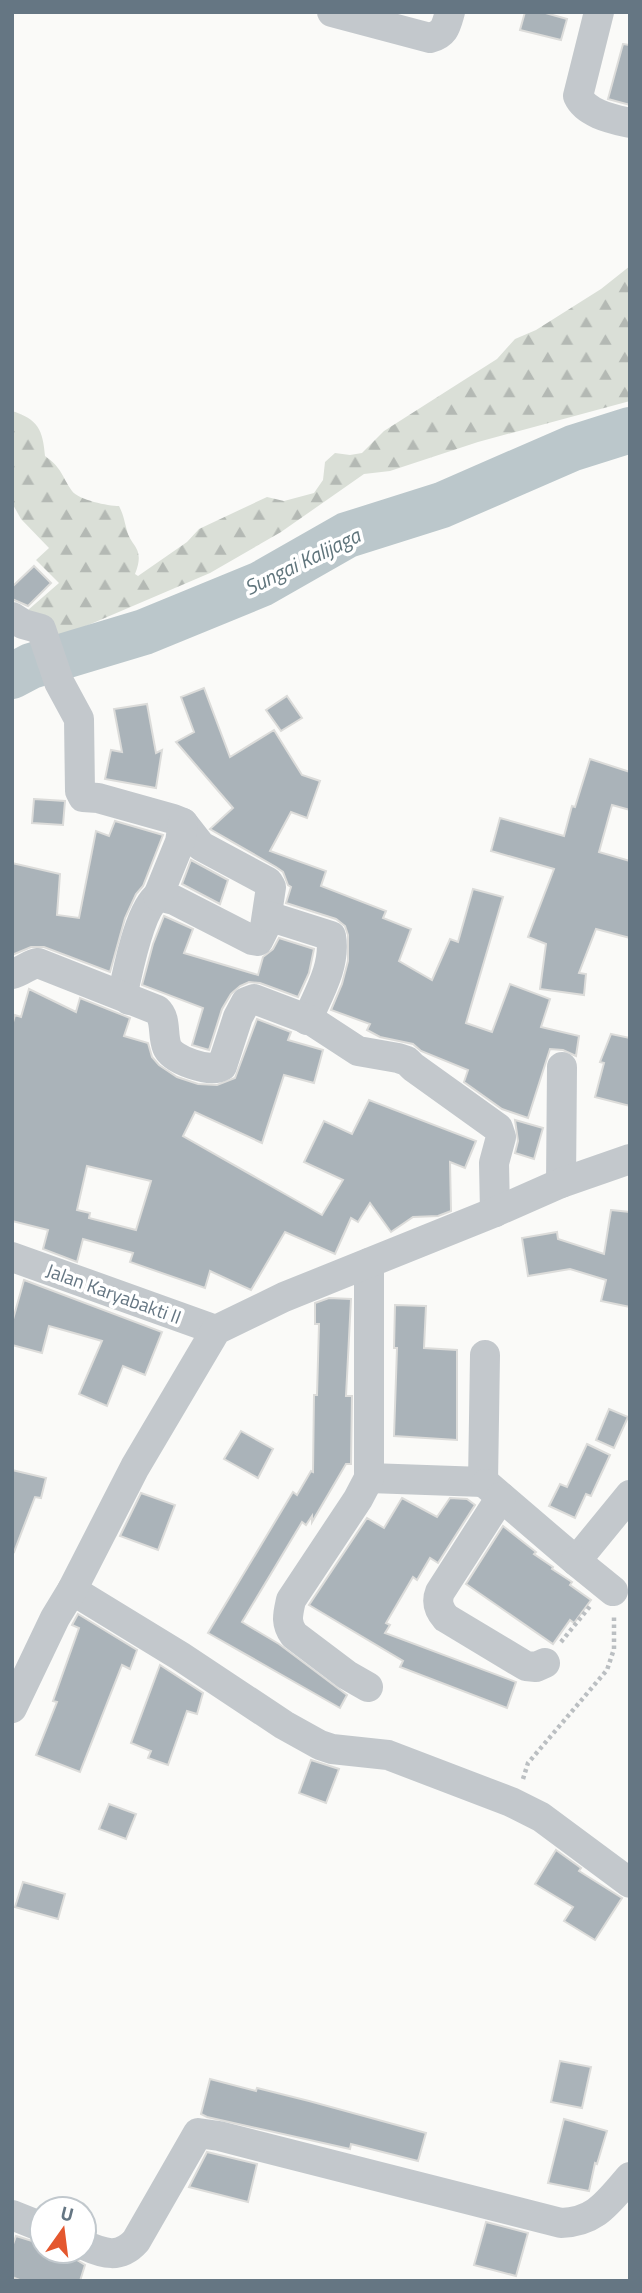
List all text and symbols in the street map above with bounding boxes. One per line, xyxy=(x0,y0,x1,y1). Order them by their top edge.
water label: Sungai Kalijaga xyxy=(238,518,367,603)
street label: Jalan Karyabakti II xyxy=(42,1255,186,1331)
north arrow xyxy=(28,2195,98,2265)
text: U xyxy=(58,2197,77,2229)

